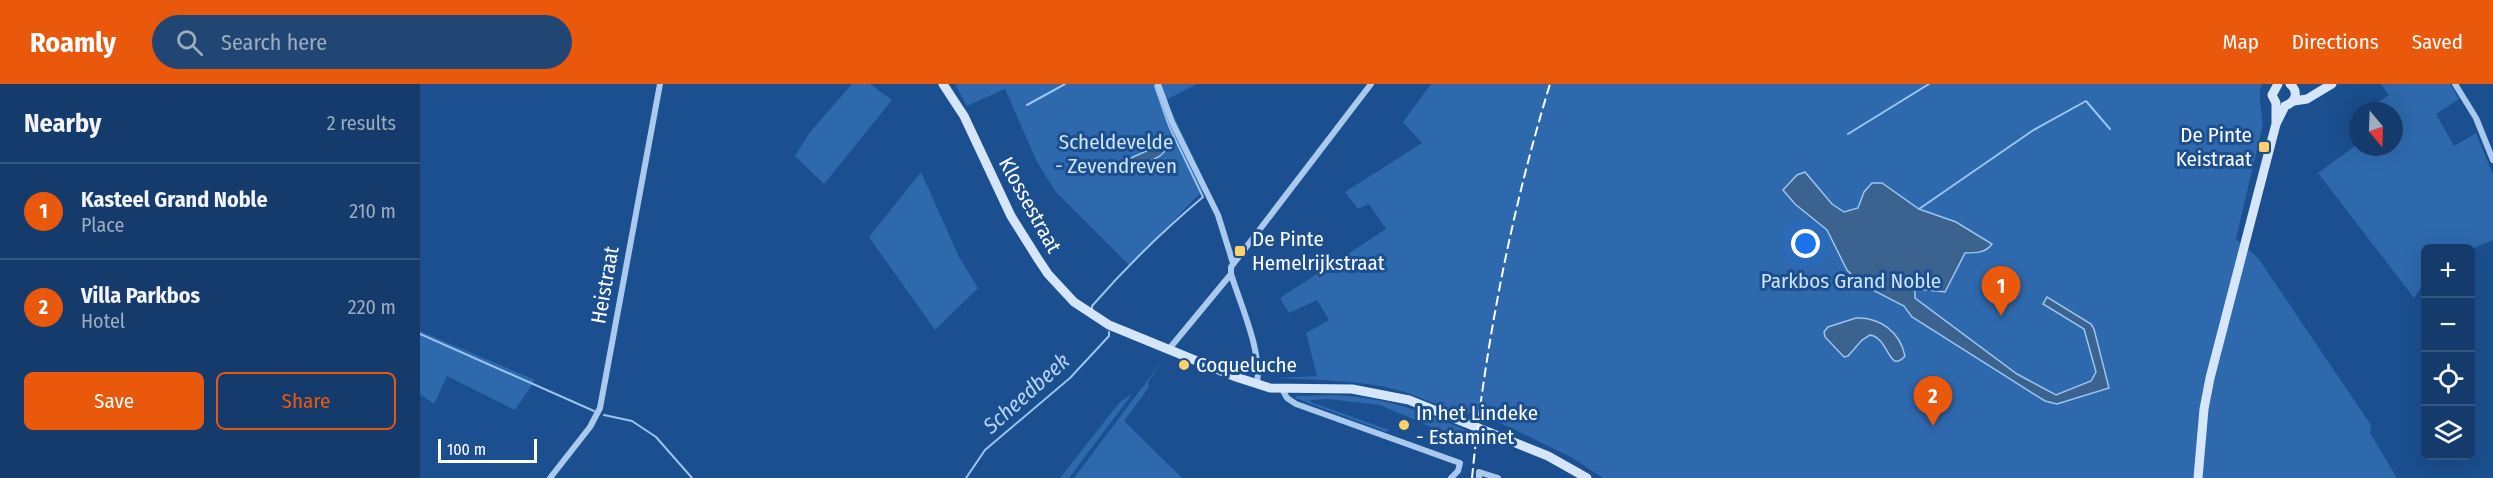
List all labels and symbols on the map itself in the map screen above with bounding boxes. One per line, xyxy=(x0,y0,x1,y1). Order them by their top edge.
north arrow xyxy=(2349,102,2403,156)
place label: De Pinte Keistraat xyxy=(2176,122,2252,172)
park label: Scheldevelde - Zevendreven xyxy=(1055,129,1177,179)
marker: De Pinte Keistraat xyxy=(2257,140,2271,154)
street label: Klossestraat xyxy=(993,153,1067,258)
place label: De Pinte Hemelrijkstraat xyxy=(1252,226,1385,276)
your location xyxy=(1791,229,1820,258)
street label: Heistraat xyxy=(585,244,625,326)
marker: De Pinte Hemelrijkstraat xyxy=(1233,244,1247,258)
pin: 1 xyxy=(1982,266,2020,316)
park label: Parkbos Grand Noble xyxy=(1761,268,1941,294)
water label: Scheedbeek xyxy=(977,347,1075,440)
place label: Coqueluche xyxy=(1196,352,1297,378)
marker: Coqueluche xyxy=(1177,358,1191,372)
pin: 2 xyxy=(1914,376,1952,426)
place label: In het Lindeke - Estaminet xyxy=(1416,400,1538,450)
marker: In het Lindeke - Estaminet xyxy=(1397,418,1411,432)
scale bar xyxy=(438,436,537,464)

